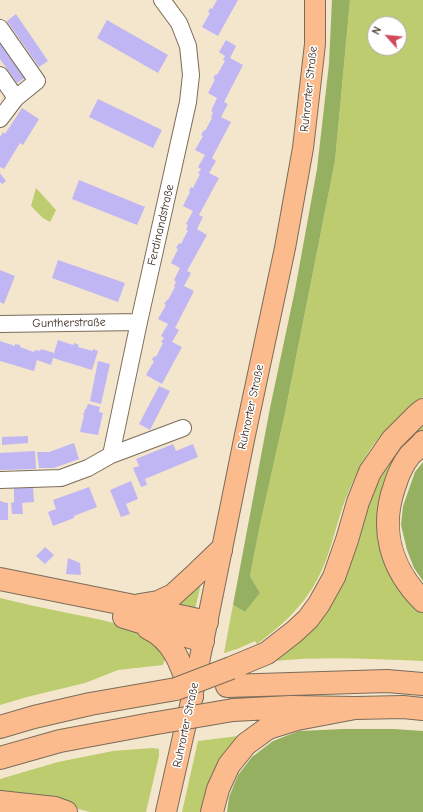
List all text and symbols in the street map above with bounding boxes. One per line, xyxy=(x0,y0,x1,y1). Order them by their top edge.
north arrow xyxy=(367,16,407,56)
text: N xyxy=(369,25,384,37)
street label: Ruhrorter Straße xyxy=(297,45,321,133)
street label: Ferdinandstraße xyxy=(145,183,177,267)
street label: Guntherstraße xyxy=(32,315,106,331)
street label: Ruhrorter Straße xyxy=(235,363,267,451)
street label: Ruhrorter Straße xyxy=(170,681,202,769)

